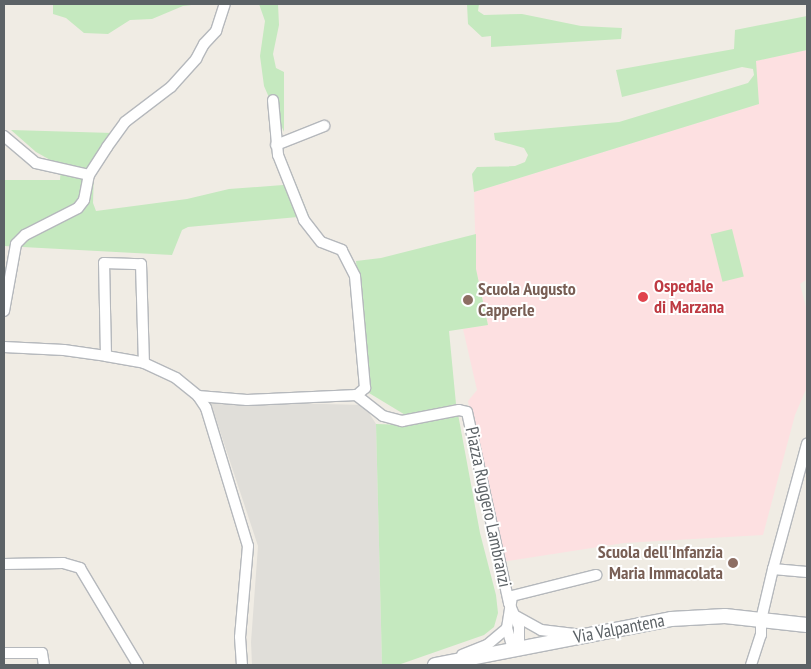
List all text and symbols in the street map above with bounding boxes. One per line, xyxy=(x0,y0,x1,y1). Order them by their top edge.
place label: Ospedale di Marzana xyxy=(654,276,724,318)
place label: Scuola Augusto Capperle xyxy=(478,279,576,322)
marker: Ospedale di Marzana xyxy=(636,290,650,304)
marker: Scuola Augusto Capperle xyxy=(462,294,474,306)
street label: Piazza Ruggero Lambranzi xyxy=(460,425,516,589)
place label: Scuola dell'Infanzia Maria Immacolata xyxy=(598,542,723,584)
marker: Scuola dell'Infanzia Maria Immacolata xyxy=(727,557,739,569)
street label: Via Valpantena xyxy=(572,610,666,648)

